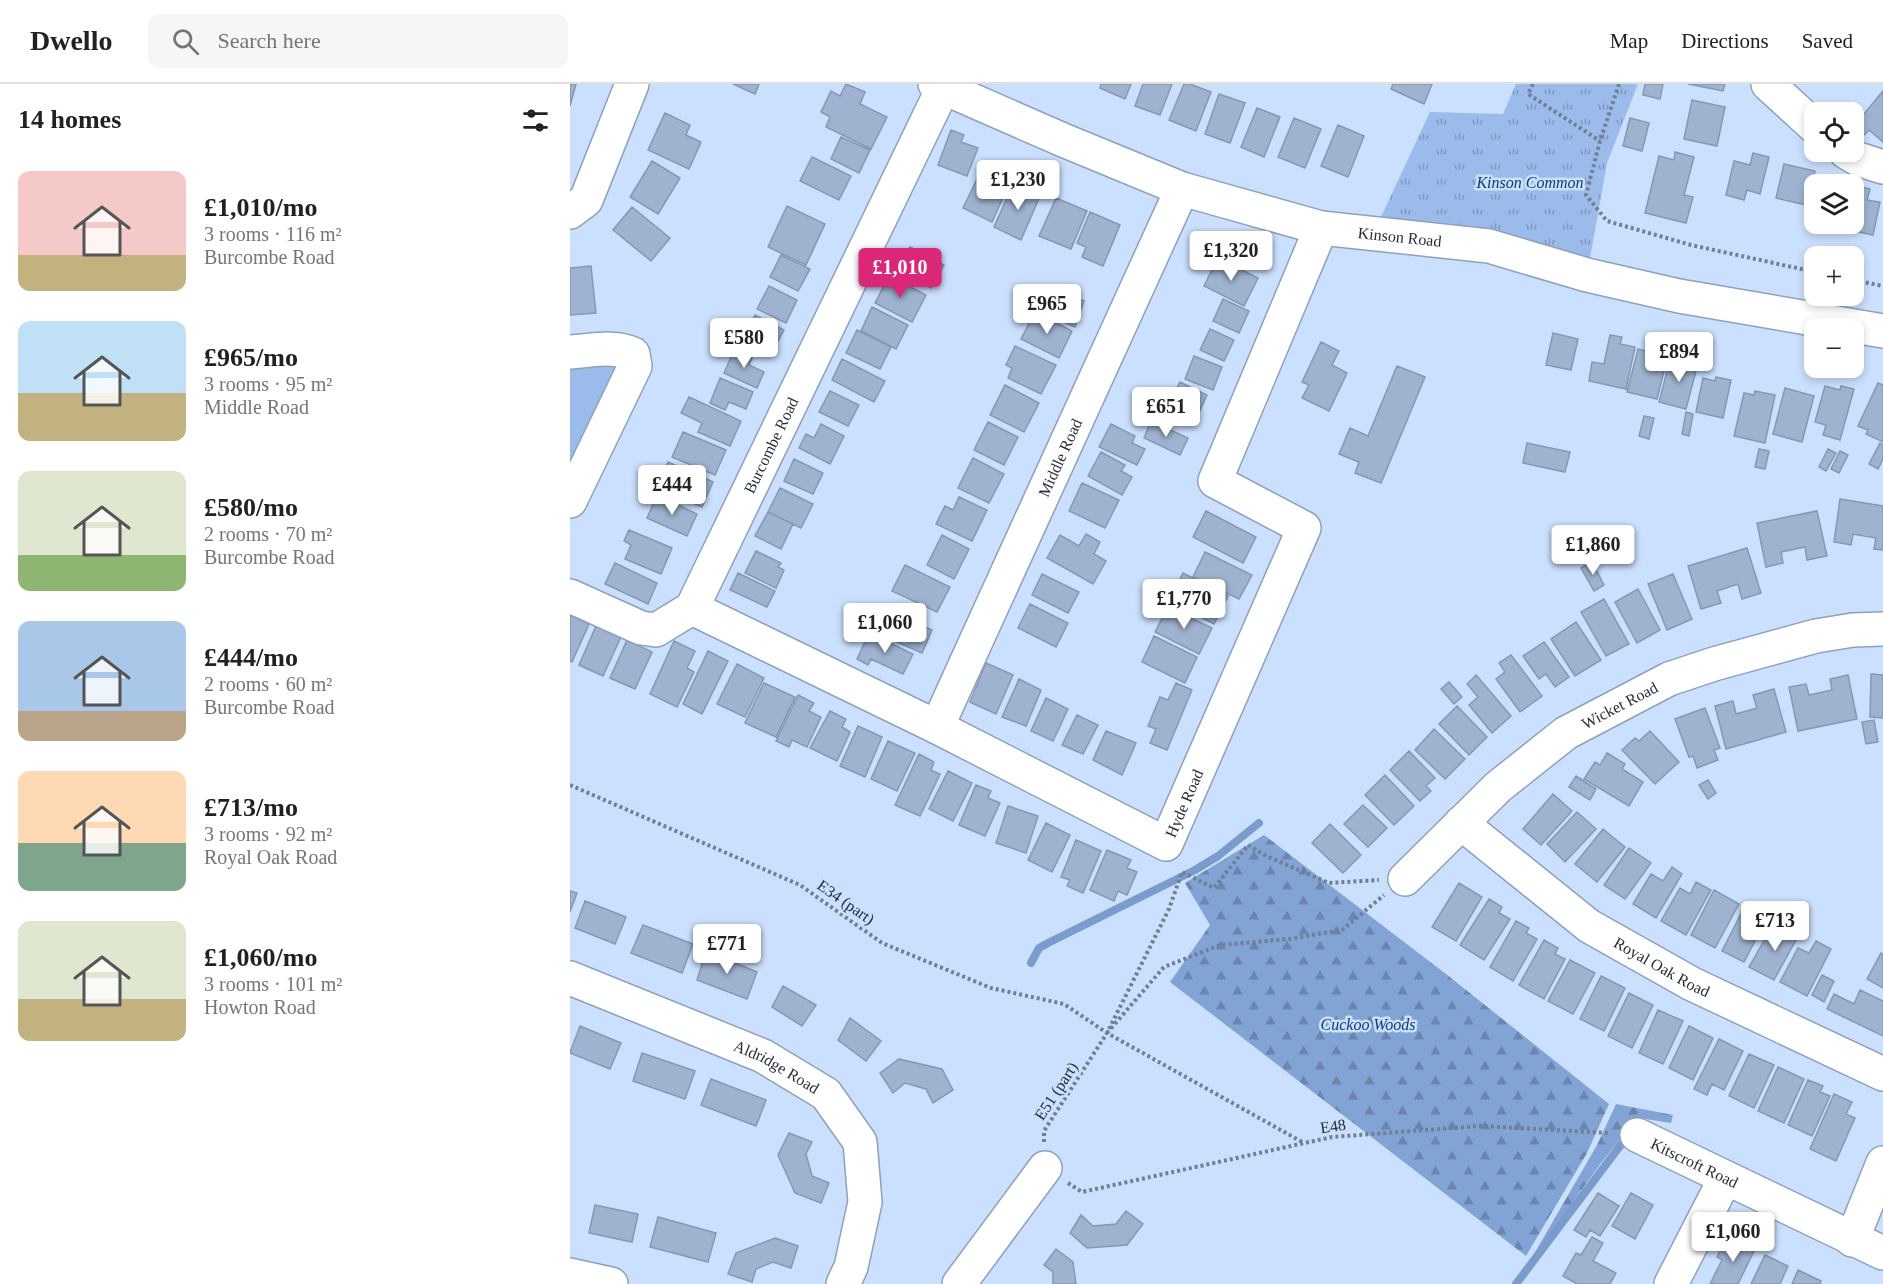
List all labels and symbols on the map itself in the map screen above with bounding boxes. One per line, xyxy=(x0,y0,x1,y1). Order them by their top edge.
pin: £1,230 xyxy=(969,160,1067,211)
park label: Kinson Common xyxy=(1475,174,1584,191)
street label: Kinson Road xyxy=(1357,224,1442,249)
pin: £1,320 xyxy=(1182,231,1280,282)
pin: £1,010 xyxy=(851,248,949,299)
pin: £965 xyxy=(1011,284,1083,335)
pin: £580 xyxy=(708,318,780,369)
pin: £894 xyxy=(1643,332,1715,383)
pin: £651 xyxy=(1130,387,1202,438)
street label: Burcombe Road xyxy=(740,394,801,496)
street label: Middle Road xyxy=(1035,416,1085,499)
pin: £444 xyxy=(636,465,708,516)
pin: £1,860 xyxy=(1544,525,1642,576)
pin: £1,770 xyxy=(1135,579,1233,630)
pin: £1,060 xyxy=(836,603,934,654)
street label: Wicket Road xyxy=(1579,678,1660,732)
street label: Hyde Road xyxy=(1162,767,1206,840)
street label: E34 (part) xyxy=(814,876,878,929)
pin: £713 xyxy=(1739,901,1811,952)
pin: £771 xyxy=(691,924,763,975)
street label: Royal Oak Road xyxy=(1611,933,1713,1000)
park label: Cuckoo Woods xyxy=(1321,1016,1415,1033)
street label: Aldridge Road xyxy=(732,1037,822,1096)
street label: E51 (part) xyxy=(1031,1059,1082,1124)
street label: E48 xyxy=(1319,1116,1347,1136)
street label: Kitscroft Road xyxy=(1648,1135,1741,1191)
pin: £1,060 xyxy=(1684,1212,1782,1263)

